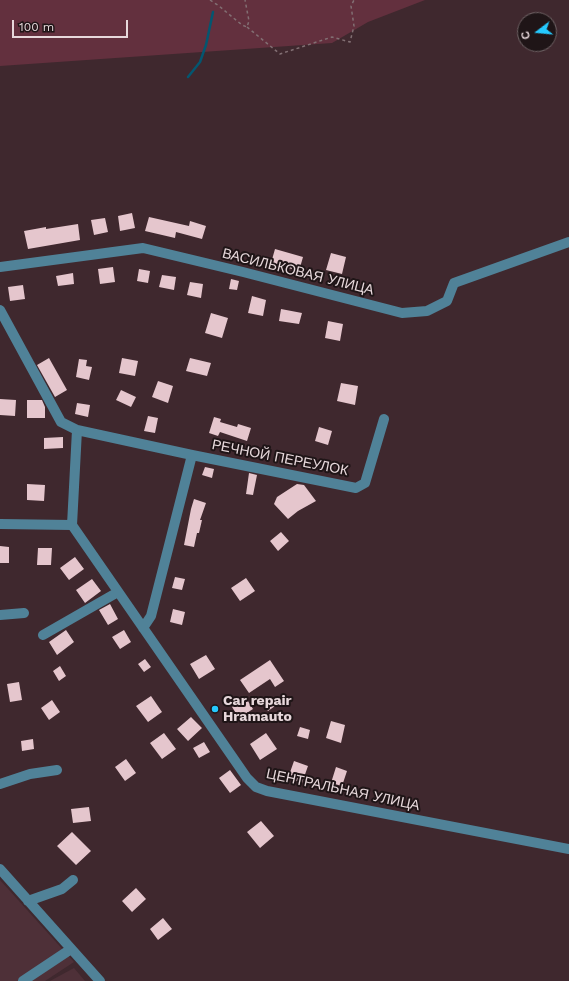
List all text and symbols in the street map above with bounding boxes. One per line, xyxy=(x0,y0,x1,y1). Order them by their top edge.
scale bar xyxy=(14,12,130,38)
north arrow xyxy=(517,12,557,52)
text: 100 m xyxy=(19,20,54,34)
text: С xyxy=(519,30,533,41)
street label: ВАСИЛЬКОВАЯ УЛИЦА xyxy=(220,245,376,299)
street label: РЕЧНОЙ ПЕРЕУЛОК xyxy=(210,437,350,479)
place label: Car repair Hramauto xyxy=(223,693,292,726)
marker: Car repair Hramauto xyxy=(210,704,220,714)
street label: ЦЕНТРАЛЬНАЯ УЛИЦА xyxy=(265,766,421,814)

